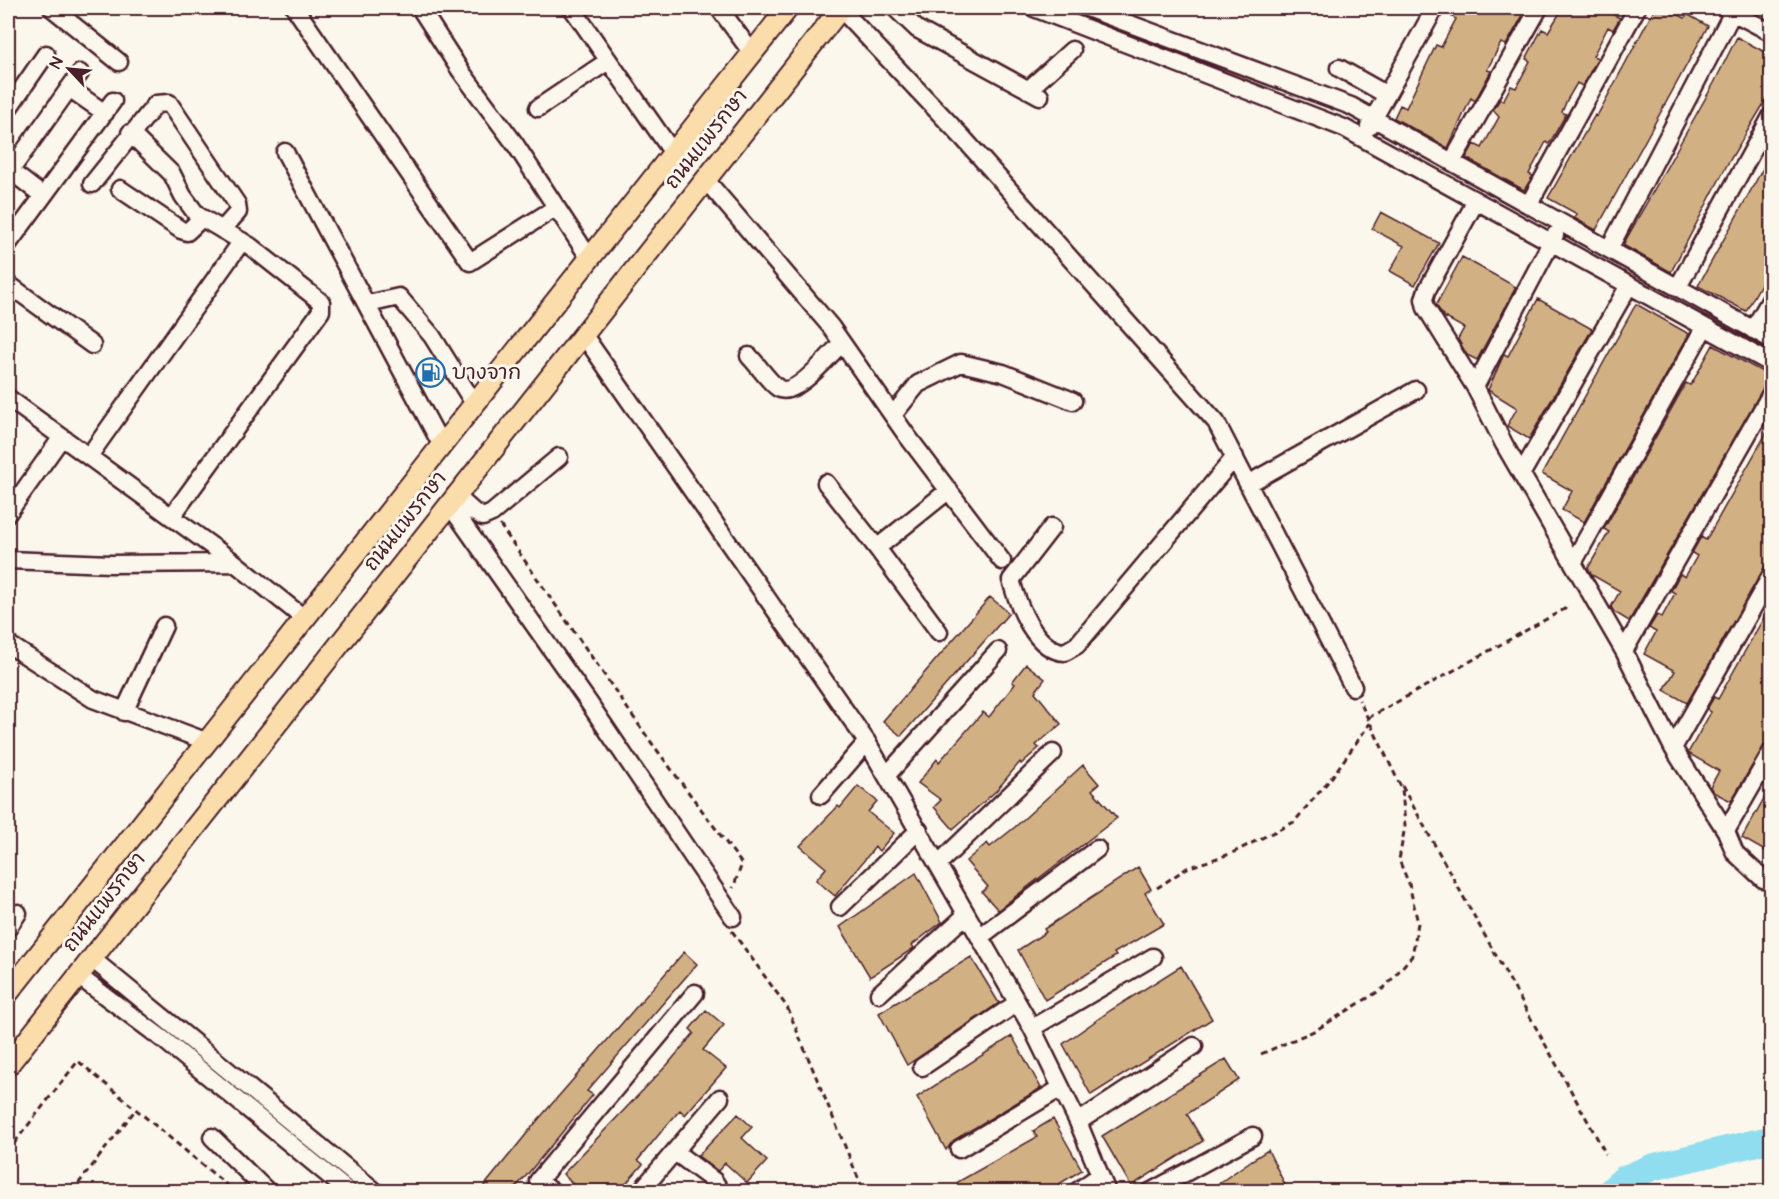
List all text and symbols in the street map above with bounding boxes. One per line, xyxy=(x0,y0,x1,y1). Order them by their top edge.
north arrow xyxy=(39,39,99,99)
text: N xyxy=(44,54,69,72)
street label: ถนนแพรกษา xyxy=(658,83,754,195)
fuel station icon: บางจาก xyxy=(415,356,447,388)
place label: บางจาก xyxy=(452,358,521,387)
street label: ถนนแพรกษา xyxy=(357,465,453,577)
street label: ถนนแพรกษา xyxy=(56,846,152,958)

